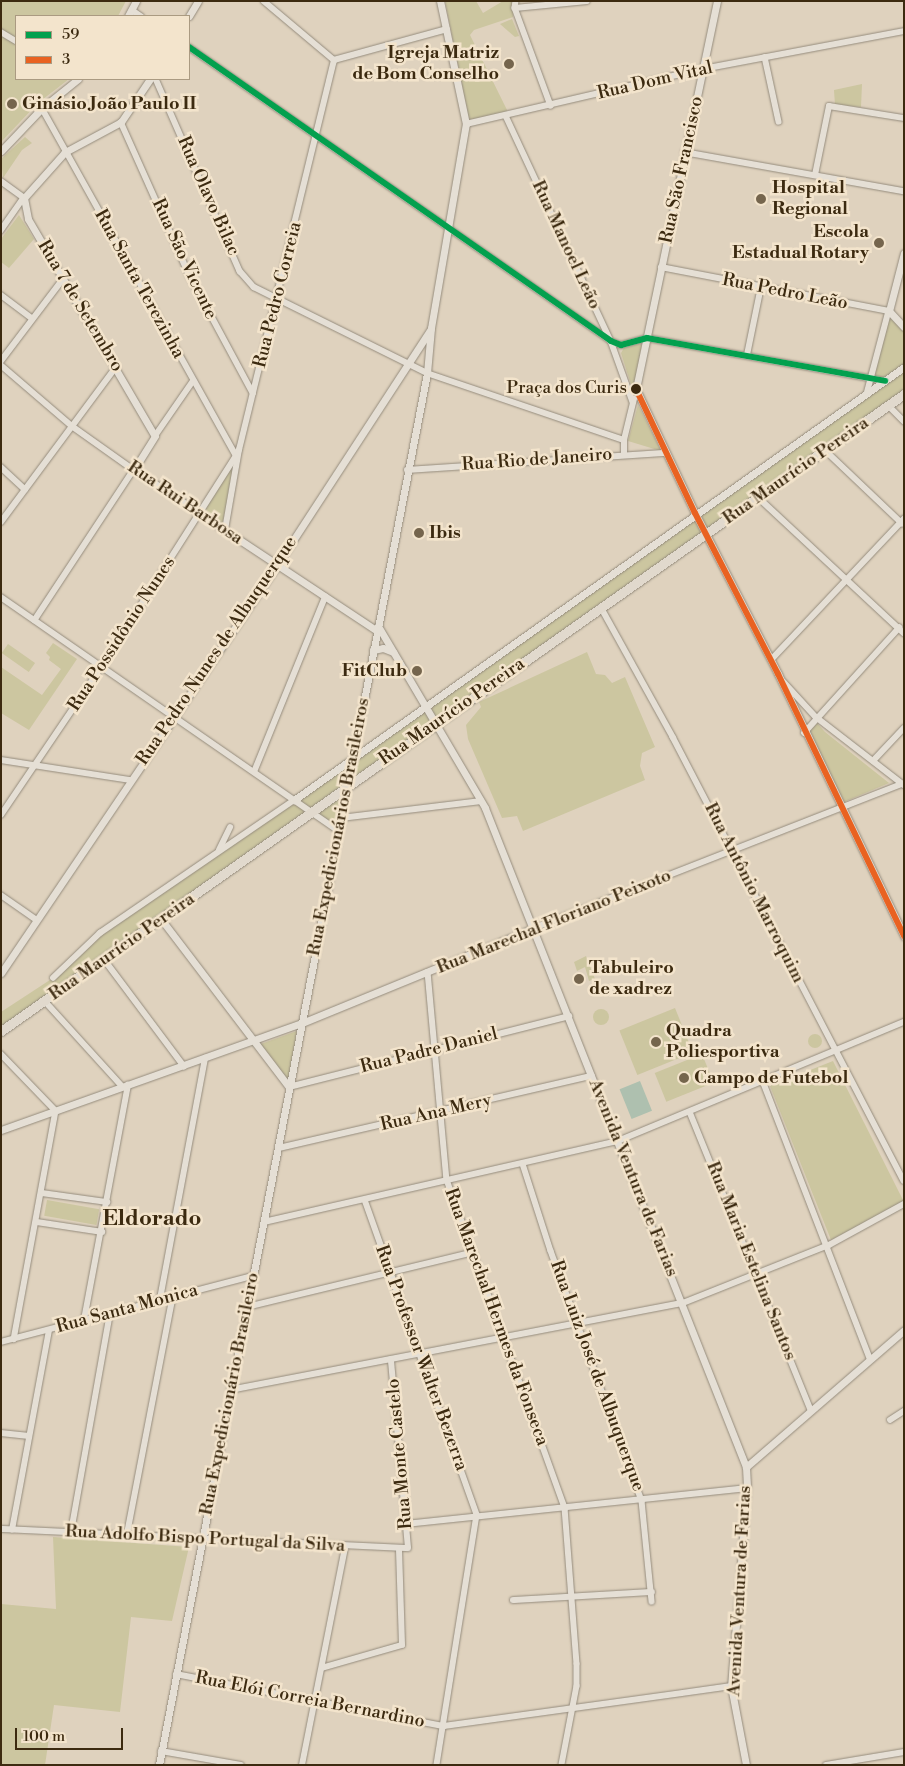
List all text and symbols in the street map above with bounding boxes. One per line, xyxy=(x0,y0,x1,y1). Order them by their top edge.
legend xyxy=(15,15,190,80)
text: 59 xyxy=(62,25,79,44)
place label: Igreja Matriz de Bom Conselho xyxy=(352,43,499,86)
text: 3 xyxy=(62,50,70,69)
street label: Rua Dom Vital xyxy=(595,57,715,105)
marker: Igreja Matriz de Bom Conselho xyxy=(503,58,515,70)
place label: Ginásio João Paulo II xyxy=(22,93,196,115)
street label: Rua São Francisco xyxy=(656,94,708,246)
marker: Ginásio João Paulo II xyxy=(6,98,18,110)
street label: Rua Olavo Bilac xyxy=(172,133,244,259)
street label: Rua Manoel Leão xyxy=(527,177,605,313)
place label: Hospital Regional xyxy=(772,178,848,220)
marker: Hospital Regional xyxy=(754,192,768,206)
street label: Rua São Vicente xyxy=(147,195,221,323)
street label: Rua Santa Terezinha xyxy=(89,206,189,362)
street label: Rua Pedro Correia xyxy=(249,220,307,370)
place label: Escola Estadual Rotary xyxy=(732,222,869,264)
street label: Rua 7 de Setembro xyxy=(32,236,128,376)
marker: Escola Estadual Rotary xyxy=(873,237,885,249)
street label: Rua Pedro Leão xyxy=(720,269,850,315)
place label: Praça dos Curis xyxy=(507,379,627,399)
marker: Praça dos Curis xyxy=(631,384,641,394)
street label: Rua Maurício Pereira xyxy=(719,412,873,530)
street label: Rua Rio de Janeiro xyxy=(461,444,613,476)
street label: Rua Rui Barbosa xyxy=(123,456,247,550)
place label: Ibis xyxy=(429,522,461,544)
marker: Ibis xyxy=(413,527,425,539)
street label: Rua Pedro Nunes de Albuquerque xyxy=(132,532,302,770)
street label: Rua Possidônio Nunes xyxy=(64,552,180,716)
street label: Rua Maurício Pereira xyxy=(375,653,529,771)
place label: FitClub xyxy=(342,660,407,682)
marker: FitClub xyxy=(411,665,423,677)
street label: Rua Expedicionários Brasileiros xyxy=(303,696,375,958)
street label: Rua Antônio Marroquim xyxy=(699,799,809,987)
street label: Rua Marechal Floriano Peixoto xyxy=(433,865,675,979)
street label: Rua Maurício Pereira xyxy=(45,888,199,1006)
place label: Tabuleiro de xadrez xyxy=(589,958,674,1001)
marker: Tabuleiro de xadrez xyxy=(573,973,585,985)
place label: Quadra Poliesportiva xyxy=(666,1021,780,1064)
street label: Rua Padre Daniel xyxy=(358,1023,500,1079)
marker: Quadra Poliesportiva xyxy=(650,1036,662,1048)
place label: Campo de Futebol xyxy=(694,1067,848,1089)
marker: Campo de Futebol xyxy=(678,1072,690,1084)
street label: Avenida Ventura de Farias xyxy=(583,1076,683,1280)
street label: Rua Ana Mery xyxy=(378,1090,494,1136)
street label: Rua Maria Estelina Santos xyxy=(701,1159,801,1363)
street label: Rua Marechal Hermes da Fonseca xyxy=(439,1185,553,1449)
district label: Eldorado xyxy=(102,1206,202,1232)
street label: Rua Professor Walter Bezerra xyxy=(370,1242,472,1474)
street label: Rua Luiz José de Albuquerque xyxy=(545,1258,649,1494)
street label: Rua Expedicionário Brasileiro xyxy=(196,1271,264,1517)
street label: Rua Santa Monica xyxy=(54,1280,200,1338)
street label: Rua Monte Castelo xyxy=(383,1378,417,1530)
street label: Avenida Ventura de Farias xyxy=(724,1485,756,1697)
street label: Rua Adolfo Bispo Portugal da Silva xyxy=(64,1521,346,1557)
street label: Rua Elói Correia Bernardino xyxy=(193,1667,427,1733)
scale bar xyxy=(18,1718,125,1750)
text: 100 m xyxy=(23,1727,65,1746)

